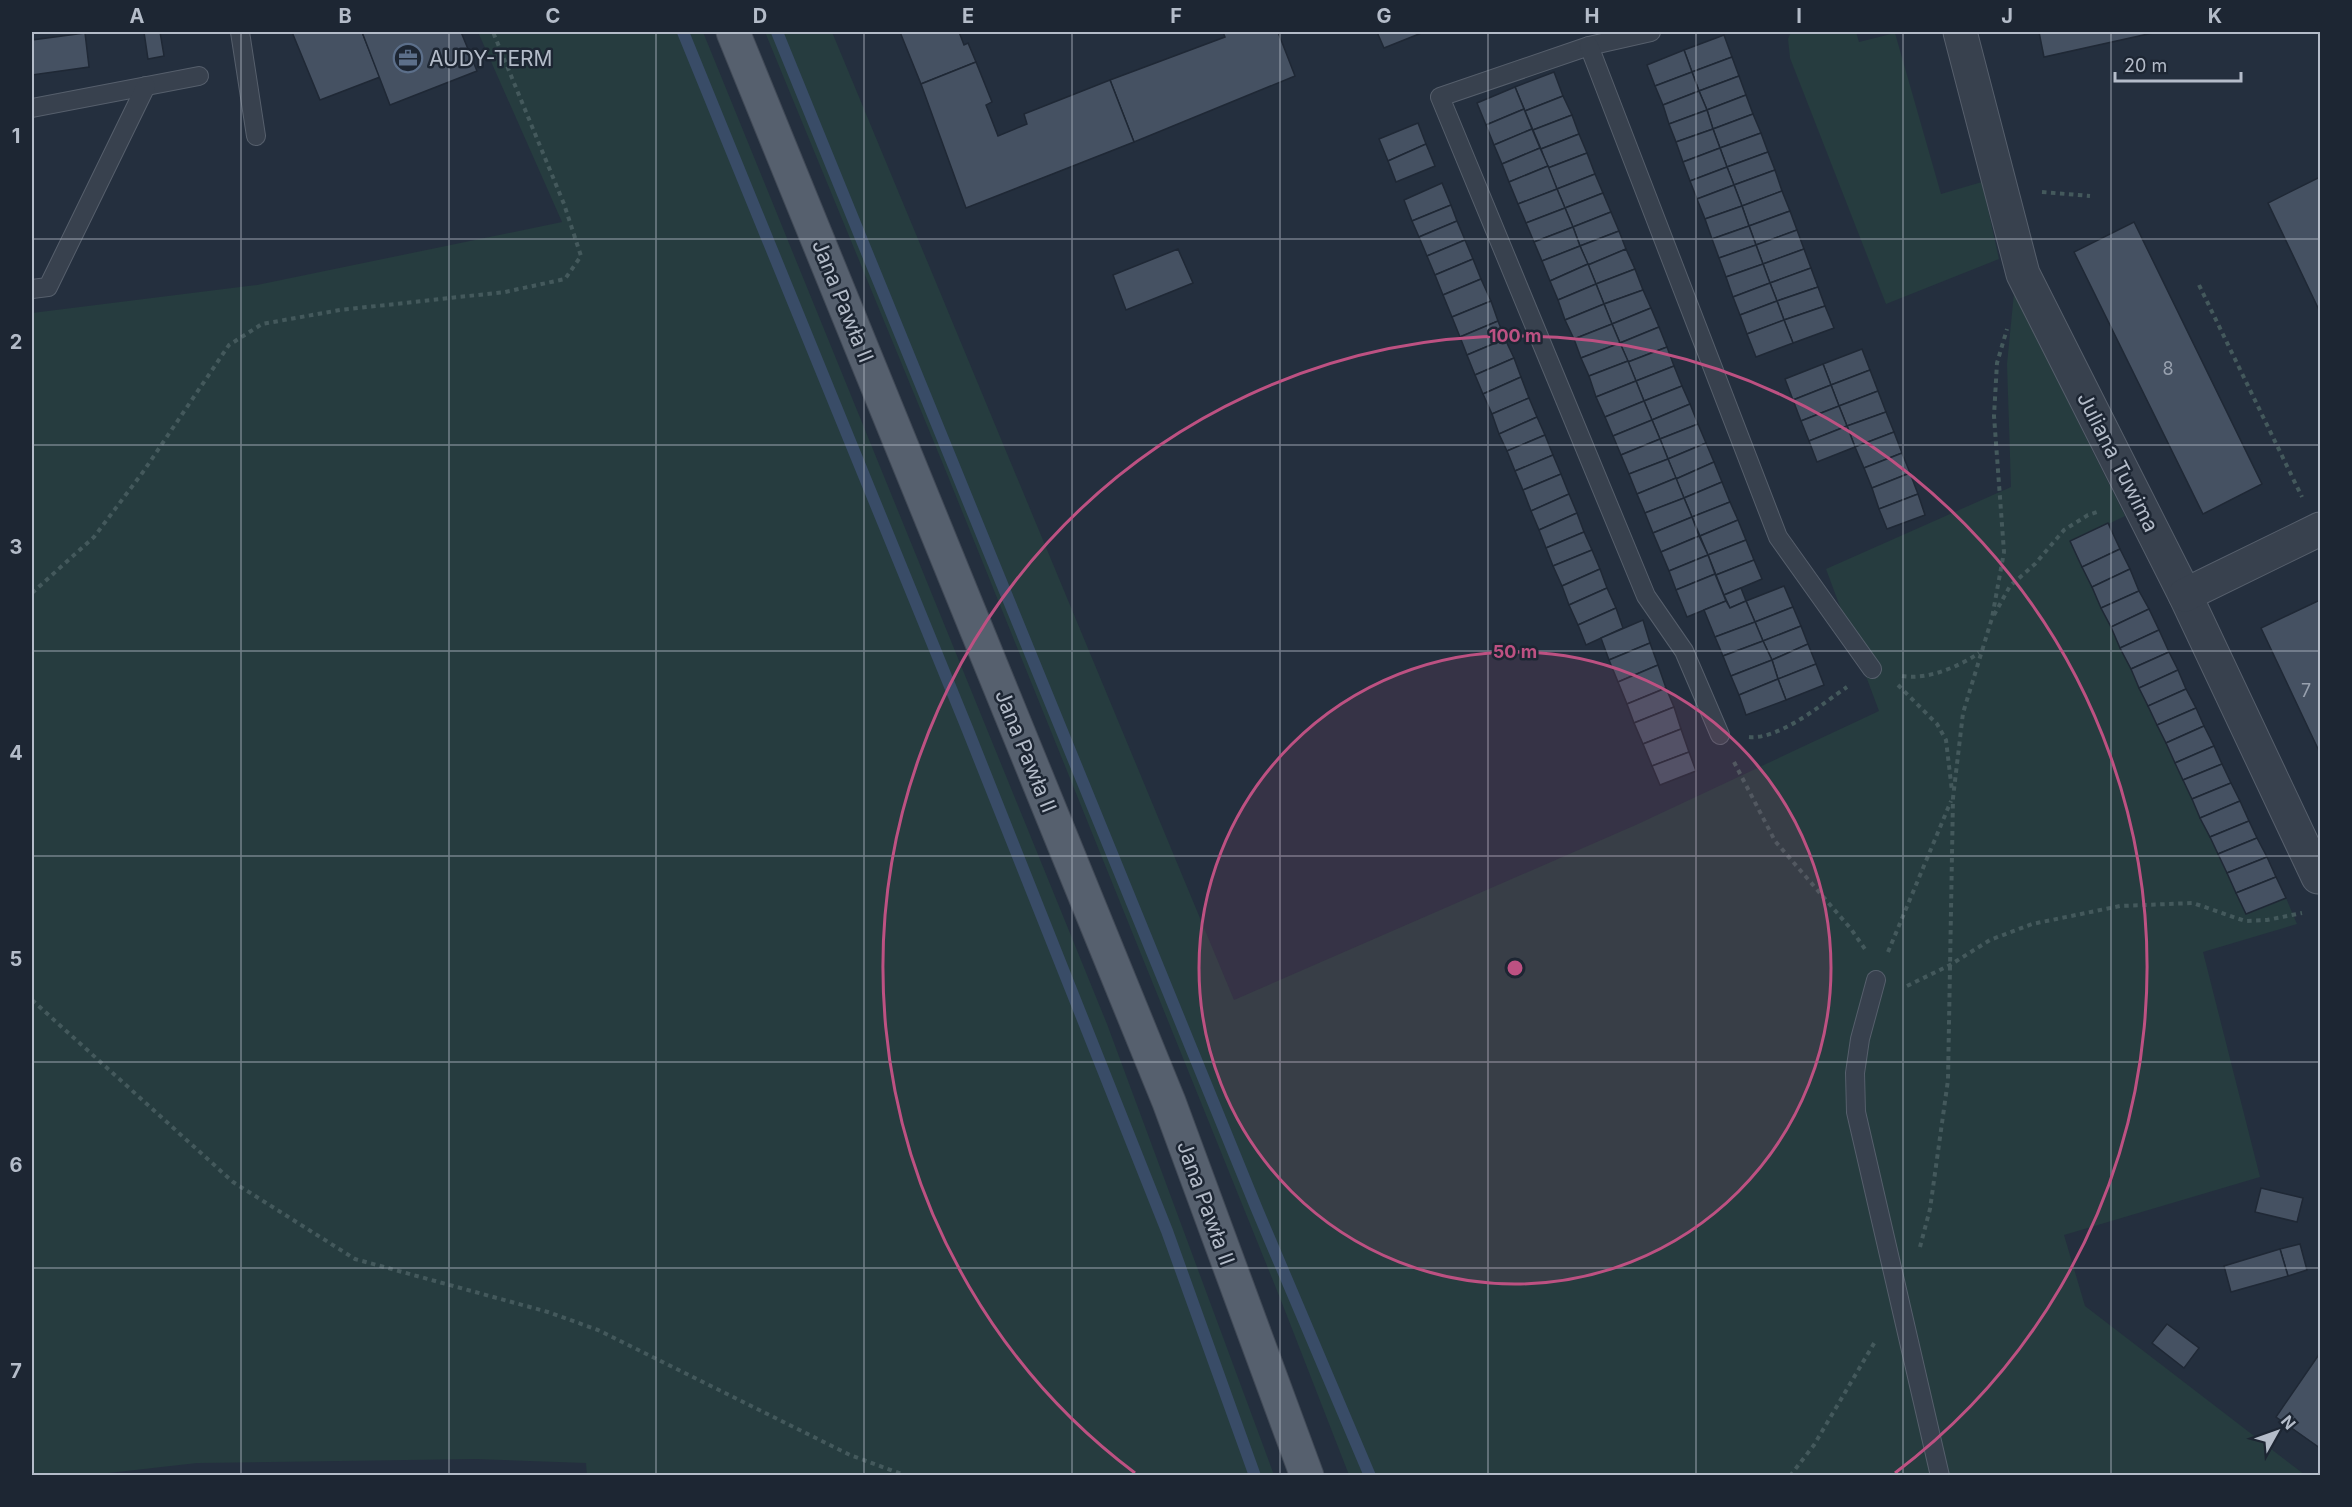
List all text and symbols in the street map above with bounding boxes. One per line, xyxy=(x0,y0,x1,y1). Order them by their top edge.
text: A xyxy=(130,4,145,28)
text: B xyxy=(338,4,352,28)
text: C xyxy=(546,4,560,28)
text: D xyxy=(753,4,767,28)
text: E xyxy=(962,4,974,28)
text: F xyxy=(1170,4,1182,28)
text: G xyxy=(1376,4,1392,28)
text: H xyxy=(1585,4,1599,28)
text: I xyxy=(1796,4,1802,28)
text: J xyxy=(2001,4,2013,28)
text: K xyxy=(2208,4,2222,28)
office icon: AUDY-TERM xyxy=(392,42,424,74)
scale bar xyxy=(2115,45,2241,83)
place label: AUDY-TERM xyxy=(429,46,553,71)
text: 20 m xyxy=(2124,55,2167,76)
text: 1 xyxy=(12,124,20,148)
street label: Jana Pawła II xyxy=(807,236,879,366)
text: 100 m xyxy=(1489,325,1541,346)
text: 2 xyxy=(10,330,22,354)
house number: 8 xyxy=(2162,358,2174,379)
street label: Juliana Tuwima xyxy=(2072,388,2164,536)
text: 3 xyxy=(10,535,22,559)
text: 50 m xyxy=(1493,641,1537,662)
house number: 7 xyxy=(2301,680,2311,701)
street label: Jana Pawła II xyxy=(990,686,1062,816)
text: 4 xyxy=(9,741,23,765)
text: 5 xyxy=(10,947,22,971)
centre of rings xyxy=(1505,958,1525,978)
street label: Jana Pawła II xyxy=(1172,1137,1240,1269)
text: 6 xyxy=(10,1153,23,1177)
text: 7 xyxy=(10,1359,22,1383)
north arrow xyxy=(2247,1402,2307,1462)
text: N xyxy=(2277,1411,2300,1433)

